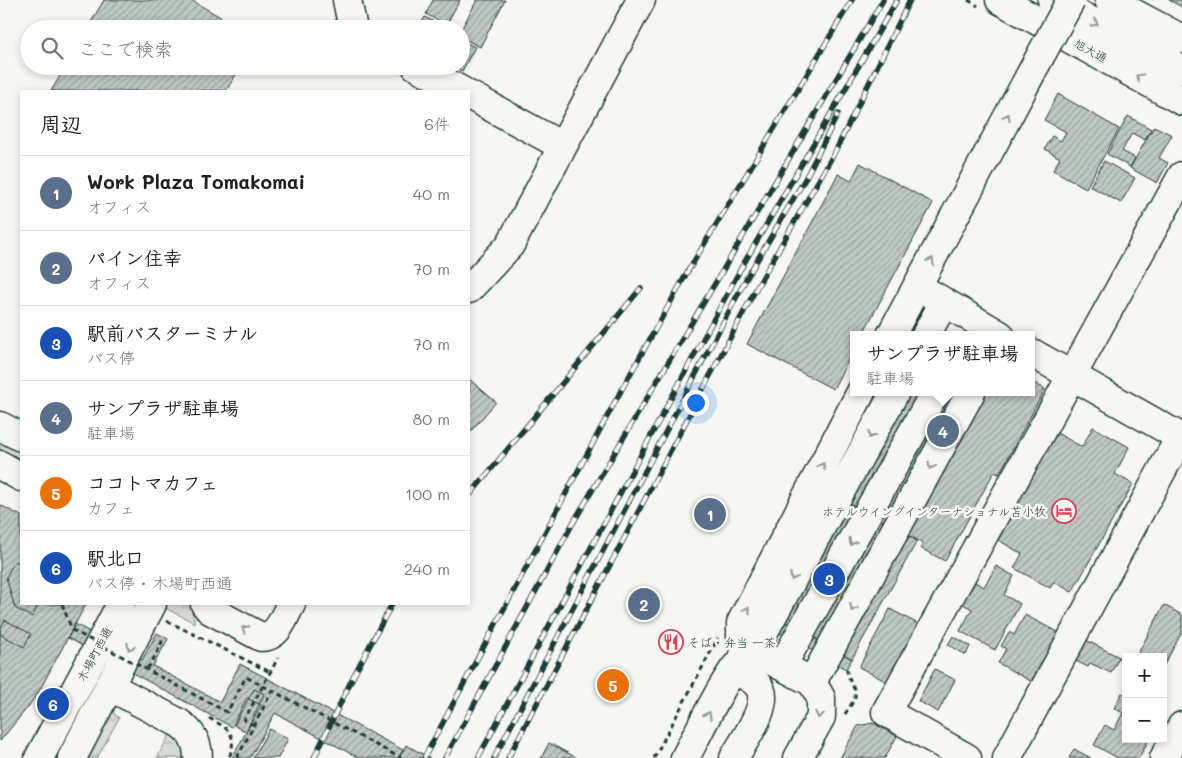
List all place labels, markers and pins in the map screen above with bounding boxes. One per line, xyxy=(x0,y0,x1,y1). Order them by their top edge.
pin: 4 xyxy=(927,412,959,450)
pin: 1 xyxy=(694,495,726,533)
hotel icon: ホテルウイングインターナショナル苫小牧 xyxy=(1051,498,1077,524)
place label: ホテルウイングインターナショナル苫小牧 xyxy=(822,503,1046,519)
pin: 3 xyxy=(813,560,845,598)
pin: 2 xyxy=(628,585,660,623)
restaurant icon: そば・弁当 一茶 xyxy=(658,629,684,655)
place label: そば・弁当 一茶 xyxy=(688,634,776,650)
pin: 5 xyxy=(597,666,629,704)
pin: 6 xyxy=(37,685,69,723)

